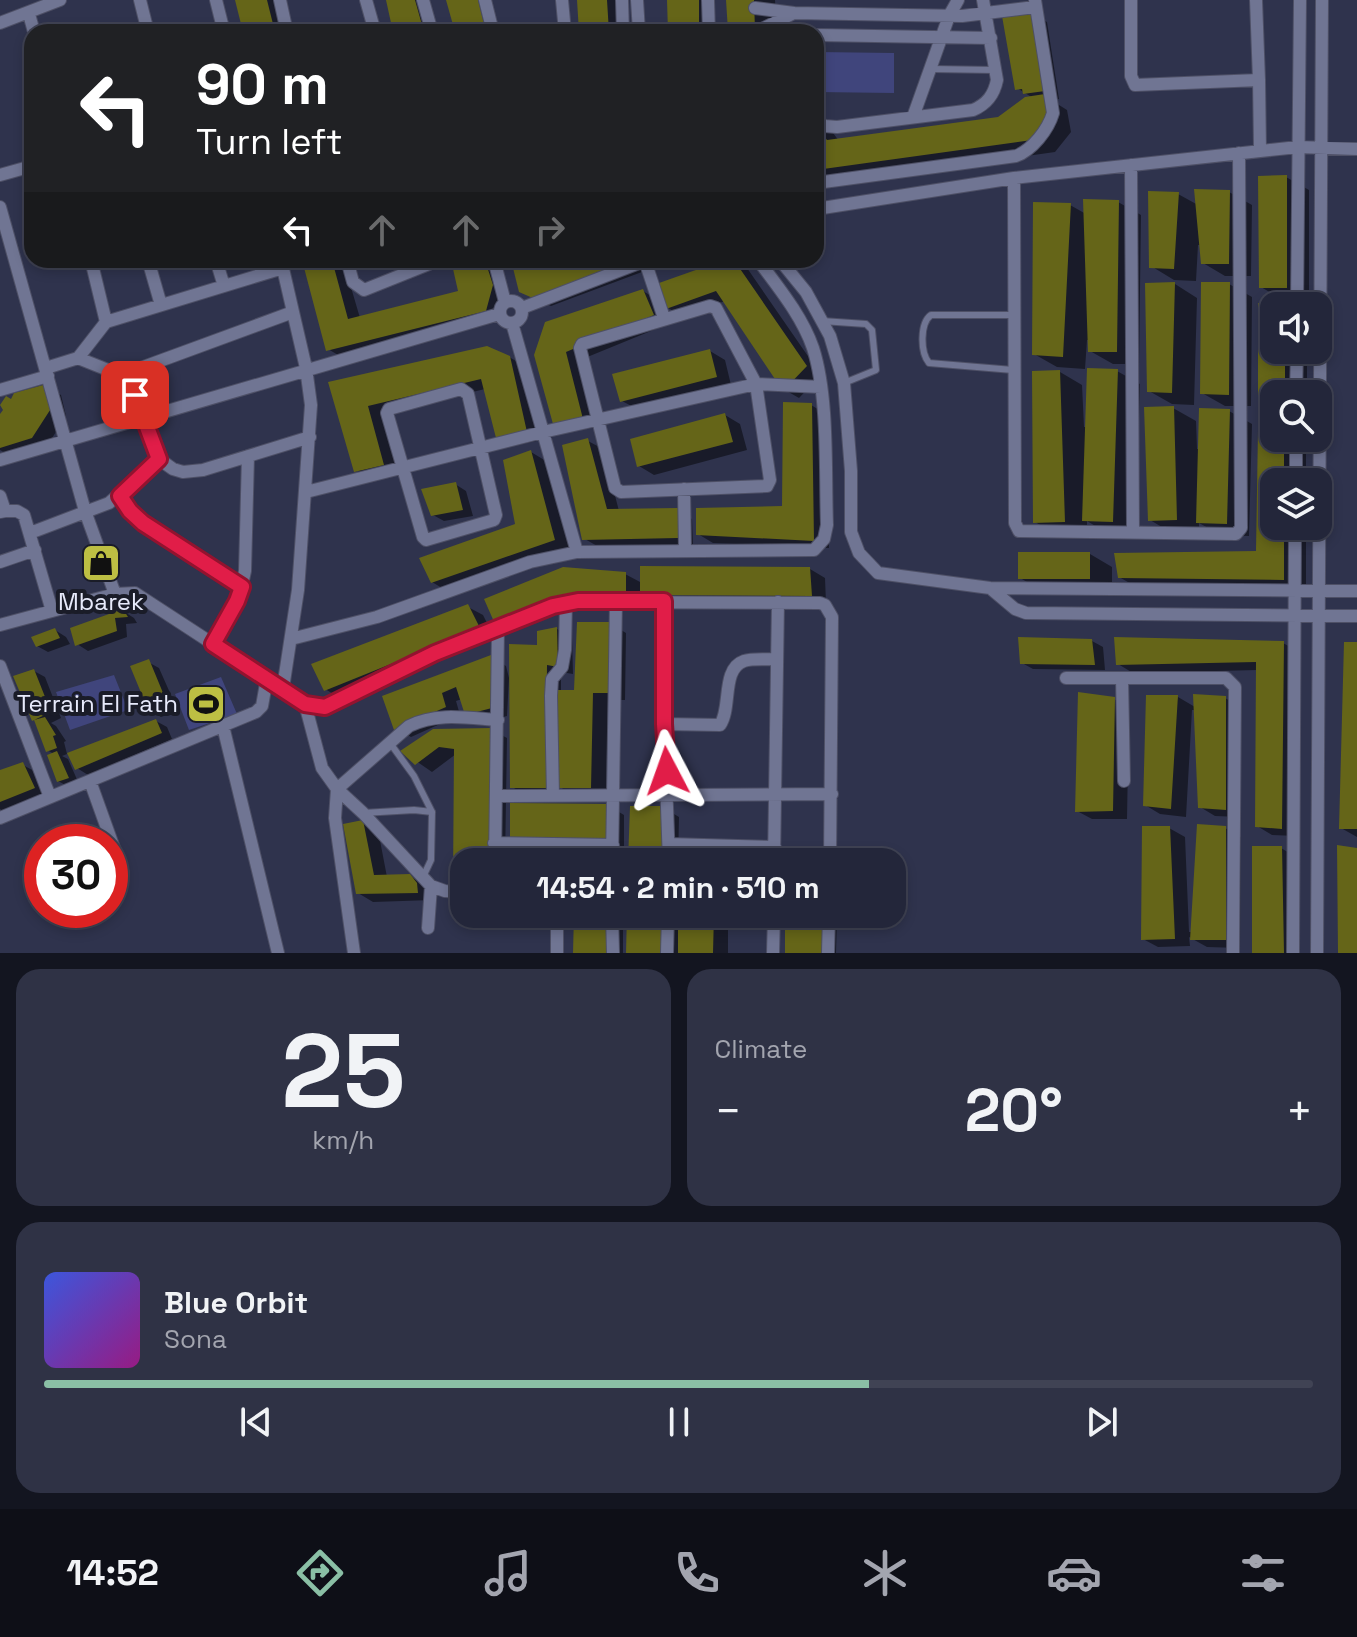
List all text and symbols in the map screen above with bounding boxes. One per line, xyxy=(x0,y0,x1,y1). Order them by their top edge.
text: 90 m xyxy=(196,49,329,120)
icon: left xyxy=(64,56,168,160)
text: Turn left xyxy=(196,119,343,165)
icon: left xyxy=(276,208,320,252)
icon: ahead xyxy=(360,208,404,252)
icon: ahead xyxy=(444,208,488,252)
icon: right xyxy=(528,208,572,252)
map controls xyxy=(1260,292,1332,540)
button: sound xyxy=(1260,292,1332,364)
pin xyxy=(101,361,169,429)
icon: arrive xyxy=(113,373,157,417)
button: search xyxy=(1260,380,1332,452)
button: layers xyxy=(1260,468,1332,540)
shop icon: Mbarek xyxy=(80,542,122,584)
place label: Mbarek xyxy=(58,586,144,617)
sports icon: Terrain El Fath xyxy=(185,683,227,725)
place label: Terrain El Fath xyxy=(17,688,178,719)
position arrow xyxy=(625,729,709,813)
speed limit sign: 30 xyxy=(24,824,128,928)
text: 14:54 · 2 min · 510 m xyxy=(536,868,820,907)
text: 25 xyxy=(281,1005,405,1137)
text: Climate xyxy=(715,1032,807,1066)
text: 20° xyxy=(965,1072,1063,1149)
text: − xyxy=(715,1083,742,1139)
text: + xyxy=(1286,1083,1313,1139)
text: km/h xyxy=(312,1123,374,1157)
text: Blue Orbit xyxy=(164,1283,308,1322)
text: Sona xyxy=(164,1322,227,1356)
icon: previous xyxy=(234,1400,278,1444)
icon: pause xyxy=(657,1400,701,1444)
icon: next xyxy=(1080,1400,1124,1444)
icon: directions xyxy=(292,1545,348,1601)
icon: music xyxy=(480,1545,536,1601)
icon: phone xyxy=(669,1545,725,1601)
icon: climate xyxy=(857,1545,913,1601)
icon: car xyxy=(1046,1545,1102,1601)
icon: filters xyxy=(1235,1545,1291,1601)
text: 14:52 xyxy=(66,1550,159,1596)

